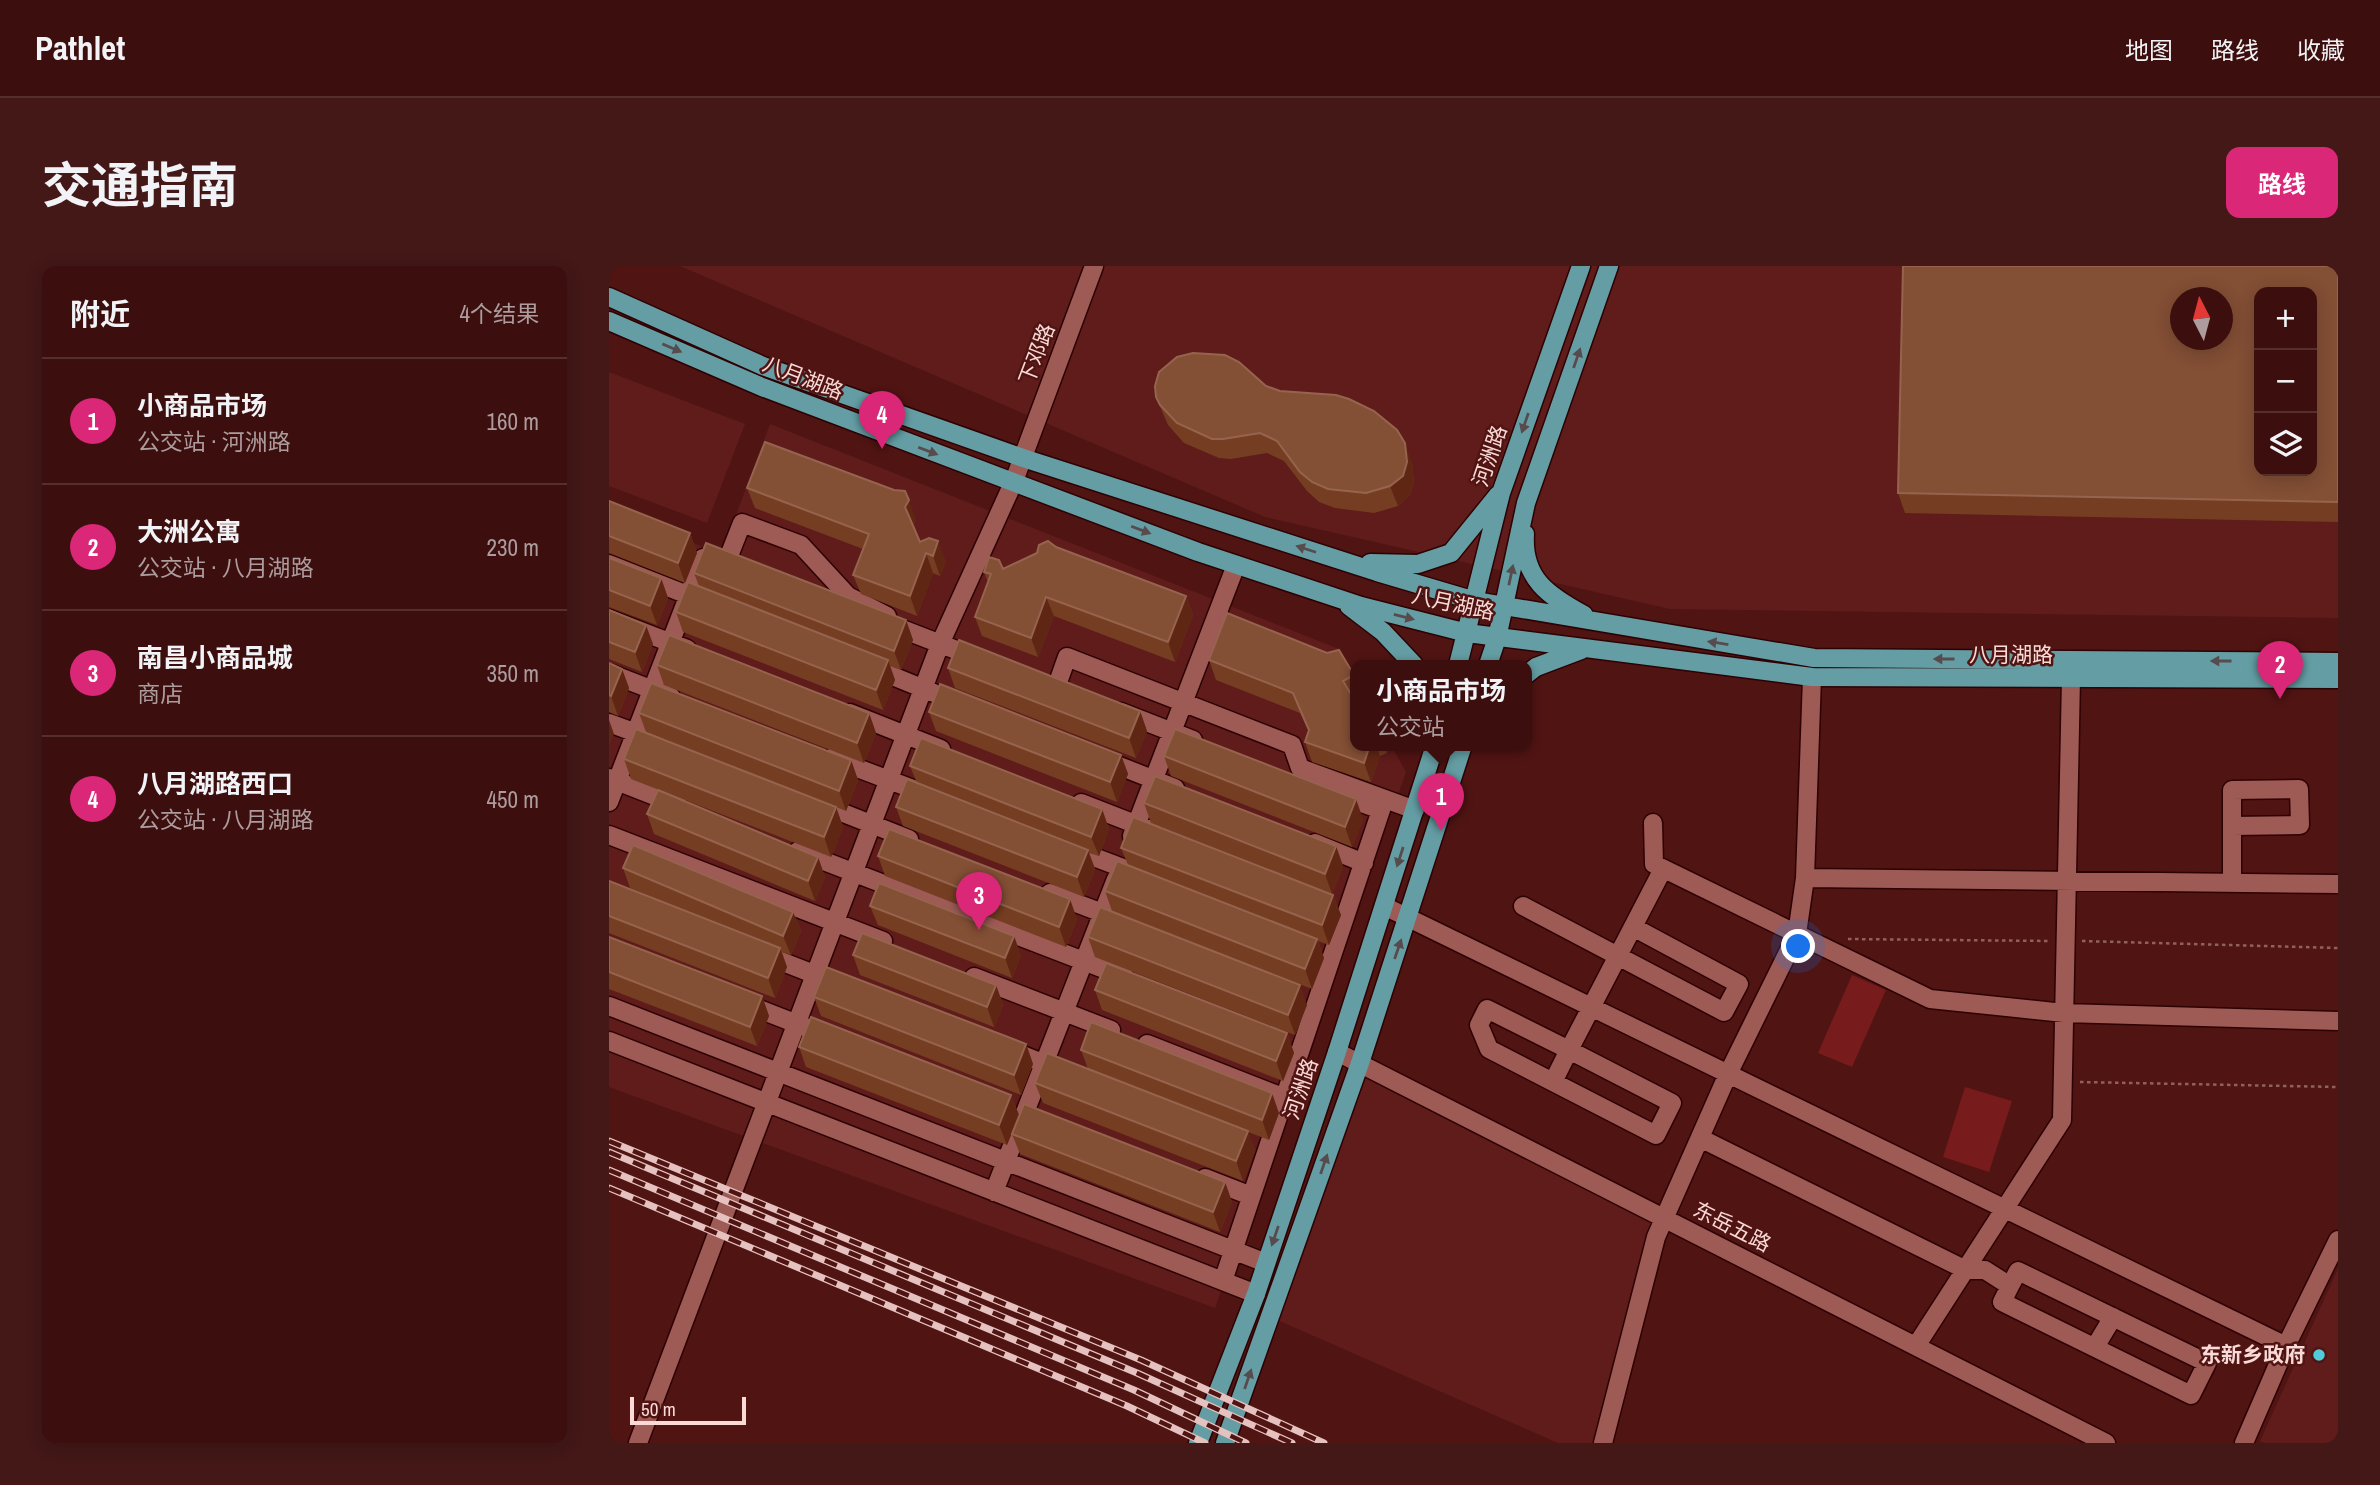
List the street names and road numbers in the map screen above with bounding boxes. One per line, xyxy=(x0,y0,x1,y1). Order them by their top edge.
street label: 下邓路 xyxy=(1012,319,1061,388)
street label: 八月湖路 xyxy=(759,349,848,406)
street label: 河洲路 xyxy=(1466,421,1513,490)
street label: 八月湖路 xyxy=(1409,581,1497,626)
street label: 八月湖路 xyxy=(1969,640,2053,669)
street label: 河洲路 xyxy=(1277,1054,1324,1123)
street label: 东岳五路 xyxy=(1688,1195,1776,1259)

